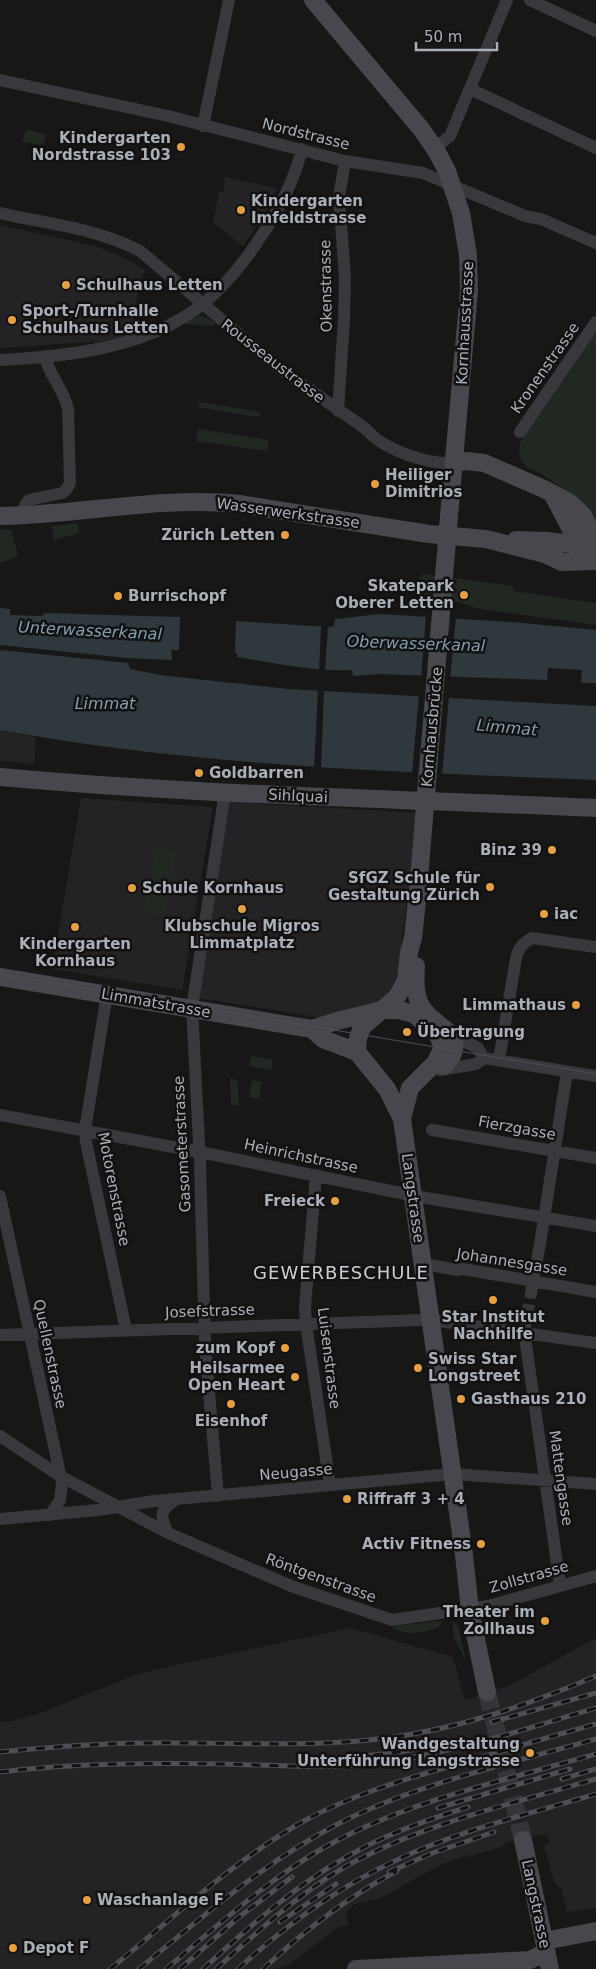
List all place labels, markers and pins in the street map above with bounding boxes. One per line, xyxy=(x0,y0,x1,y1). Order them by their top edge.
place label: Kindergarten Nordstrasse 103 xyxy=(32,129,171,164)
marker: Kindergarten Nordstrasse 103 xyxy=(175,141,187,153)
place label: Kindergarten Imfeldstrasse xyxy=(251,192,366,227)
marker: Kindergarten Imfeldstrasse xyxy=(235,204,247,216)
place label: Schulhaus Letten xyxy=(76,276,223,294)
marker: Schulhaus Letten xyxy=(60,279,72,291)
place label: Sport-/Turnhalle Schulhaus Letten xyxy=(22,302,169,337)
marker: Sport-/Turnhalle Schulhaus Letten xyxy=(6,314,18,326)
place label: Heiliger Dimitrios xyxy=(385,466,462,501)
marker: Heiliger Dimitrios xyxy=(369,478,381,490)
place label: Zürich Letten xyxy=(161,526,275,544)
marker: Zürich Letten xyxy=(279,529,291,541)
place label: Skatepark Oberer Letten xyxy=(335,577,455,612)
place label: Burrischopf xyxy=(128,587,227,605)
marker: Skatepark Oberer Letten xyxy=(458,589,470,601)
marker: Burrischopf xyxy=(112,590,124,602)
place label: Goldbarren xyxy=(209,764,304,782)
marker: Goldbarren xyxy=(193,767,205,779)
place label: Binz 39 xyxy=(480,841,542,859)
marker: Binz 39 xyxy=(546,844,558,856)
place label: SfGZ Schule für Gestaltung Zürich xyxy=(328,869,481,904)
place label: Schule Kornhaus xyxy=(142,879,284,897)
marker: SfGZ Schule für Gestaltung Zürich xyxy=(484,881,496,893)
marker: Schule Kornhaus xyxy=(126,882,138,894)
marker: Klubschule Migros Limmatplatz xyxy=(236,903,248,915)
place label: iac xyxy=(554,905,578,923)
marker: iac xyxy=(538,908,550,920)
place label: Klubschule Migros Limmatplatz xyxy=(164,917,320,952)
marker: Kindergarten Kornhaus xyxy=(69,921,81,933)
place label: Kindergarten Kornhaus xyxy=(19,935,131,970)
place label: Limmathaus xyxy=(462,996,566,1014)
marker: Limmathaus xyxy=(570,999,582,1011)
place label: Übertragung xyxy=(417,1022,525,1041)
marker: Übertragung xyxy=(401,1026,413,1038)
place label: Freieck xyxy=(264,1192,326,1210)
marker: Freieck xyxy=(329,1195,341,1207)
marker: Star Institut Nachhilfe xyxy=(487,1294,499,1306)
place label: Star Institut Nachhilfe xyxy=(441,1308,545,1343)
place label: zum Kopf xyxy=(196,1339,275,1357)
marker: zum Kopf xyxy=(279,1342,291,1354)
place label: Swiss Star Longstreet xyxy=(428,1350,520,1385)
place label: Heilsarmee Open Heart xyxy=(188,1359,285,1394)
marker: Swiss Star Longstreet xyxy=(412,1362,424,1374)
marker: Heilsarmee Open Heart xyxy=(289,1371,301,1383)
place label: Gasthaus 210 xyxy=(471,1390,586,1408)
marker: Gasthaus 210 xyxy=(455,1393,467,1405)
marker: Eisenhof xyxy=(225,1398,237,1410)
place label: Eisenhof xyxy=(195,1412,268,1430)
place label: Riffraff 3 + 4 xyxy=(357,1490,465,1508)
marker: Riffraff 3 + 4 xyxy=(341,1493,353,1505)
place label: Activ Fitness xyxy=(362,1535,471,1553)
marker: Activ Fitness xyxy=(475,1538,487,1550)
place label: Theater im Zollhaus xyxy=(443,1603,535,1638)
marker: Theater im Zollhaus xyxy=(539,1615,551,1627)
place label: Wandgestaltung Unterführung Langstrasse xyxy=(297,1735,520,1770)
marker: Wandgestaltung Unterführung Langstrasse xyxy=(524,1747,536,1759)
place label: Waschanlage F xyxy=(97,1891,224,1909)
marker: Waschanlage F xyxy=(81,1894,93,1906)
place label: Depot F xyxy=(23,1939,89,1957)
marker: Depot F xyxy=(7,1942,19,1954)

